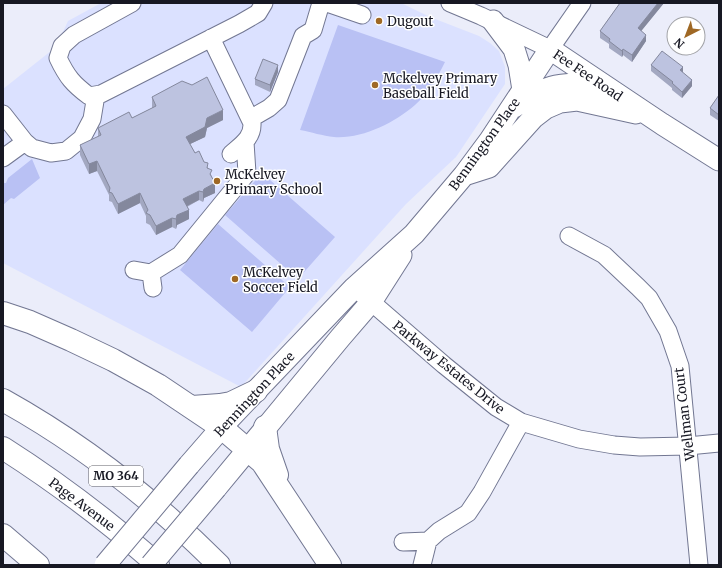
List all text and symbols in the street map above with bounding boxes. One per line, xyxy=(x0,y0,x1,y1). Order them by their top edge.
place label: Dugout xyxy=(387,13,433,30)
marker: Dugout xyxy=(374,16,384,26)
north arrow xyxy=(666,16,706,56)
text: N xyxy=(671,35,687,52)
street label: Fee Fee Road xyxy=(550,46,626,105)
place label: Mckelvey Primary Baseball Field xyxy=(383,70,498,102)
marker: Mckelvey Primary Baseball Field xyxy=(370,80,380,90)
street label: Bennington Place xyxy=(445,95,524,194)
place label: McKelvey Primary School xyxy=(225,166,322,198)
marker: McKelvey Primary School xyxy=(212,176,222,186)
place label: McKelvey Soccer Field xyxy=(243,264,318,296)
marker: McKelvey Soccer Field xyxy=(230,274,240,284)
street label: Parkway Estates Drive xyxy=(389,317,508,418)
street label: Bennington Place xyxy=(211,348,298,440)
street label: Wellman Court xyxy=(670,366,699,462)
road number: MO 364 xyxy=(89,466,143,486)
street label: Page Avenue xyxy=(45,474,118,535)

